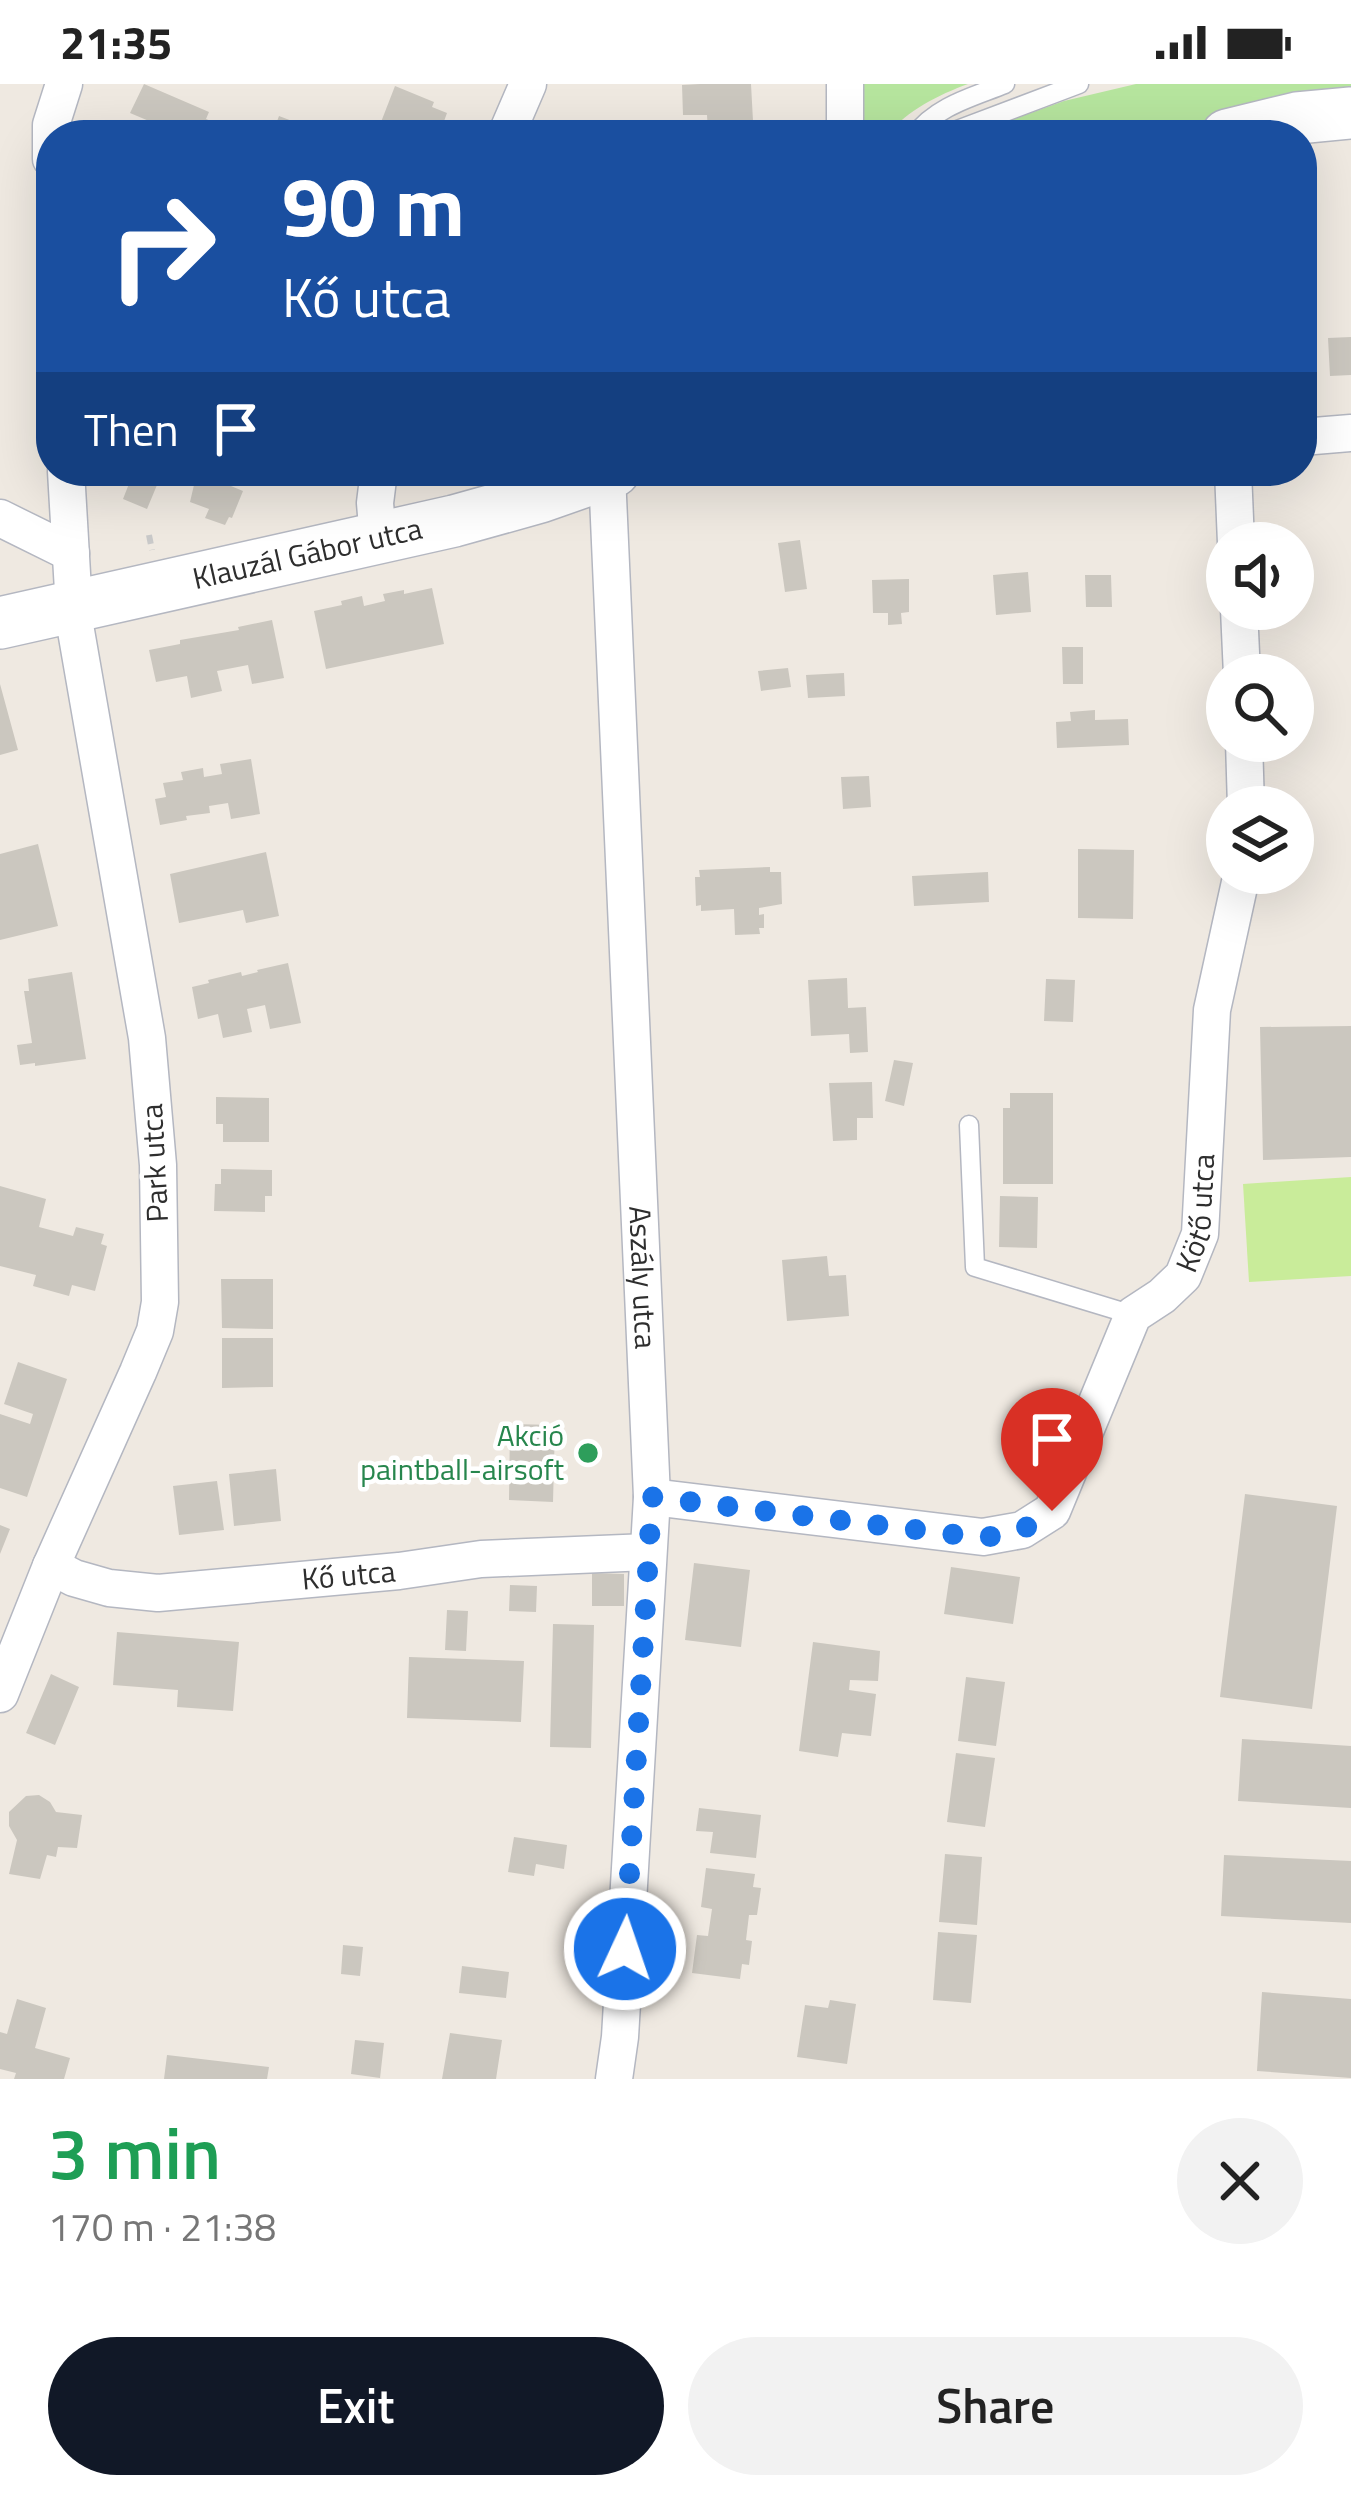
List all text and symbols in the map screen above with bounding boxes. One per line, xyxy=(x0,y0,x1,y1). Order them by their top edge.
text: 21:35 xyxy=(60,8,172,76)
text: 90 m xyxy=(282,141,465,269)
icon: right xyxy=(84,168,240,324)
text: Kő utca xyxy=(282,256,451,338)
text: Then xyxy=(84,395,179,463)
icon: arrive xyxy=(203,396,269,462)
street label: Klauzál Gábor utca xyxy=(188,505,426,601)
map controls xyxy=(1206,522,1314,894)
button: sound xyxy=(1206,522,1314,630)
button: search xyxy=(1206,654,1314,762)
button: layers xyxy=(1206,786,1314,894)
street label: Park utca xyxy=(128,1103,180,1223)
street label: Kötő utca xyxy=(1163,1152,1226,1279)
street label: Aszály utca xyxy=(617,1205,669,1350)
pin xyxy=(1001,1388,1103,1511)
icon: arrive xyxy=(1019,1406,1085,1472)
place label: Akció paintball-airsoft xyxy=(360,1412,564,1492)
marker: Akció paintball-airsoft xyxy=(575,1440,601,1466)
street label: Kő utca xyxy=(300,1547,397,1602)
position arrow xyxy=(562,1886,688,2012)
text: 3 min xyxy=(48,2097,221,2207)
button: close xyxy=(1177,2118,1303,2244)
text: 170 m · 21:38 xyxy=(48,2197,276,2256)
button: Exit xyxy=(48,2337,664,2475)
button: Share xyxy=(688,2337,1303,2475)

